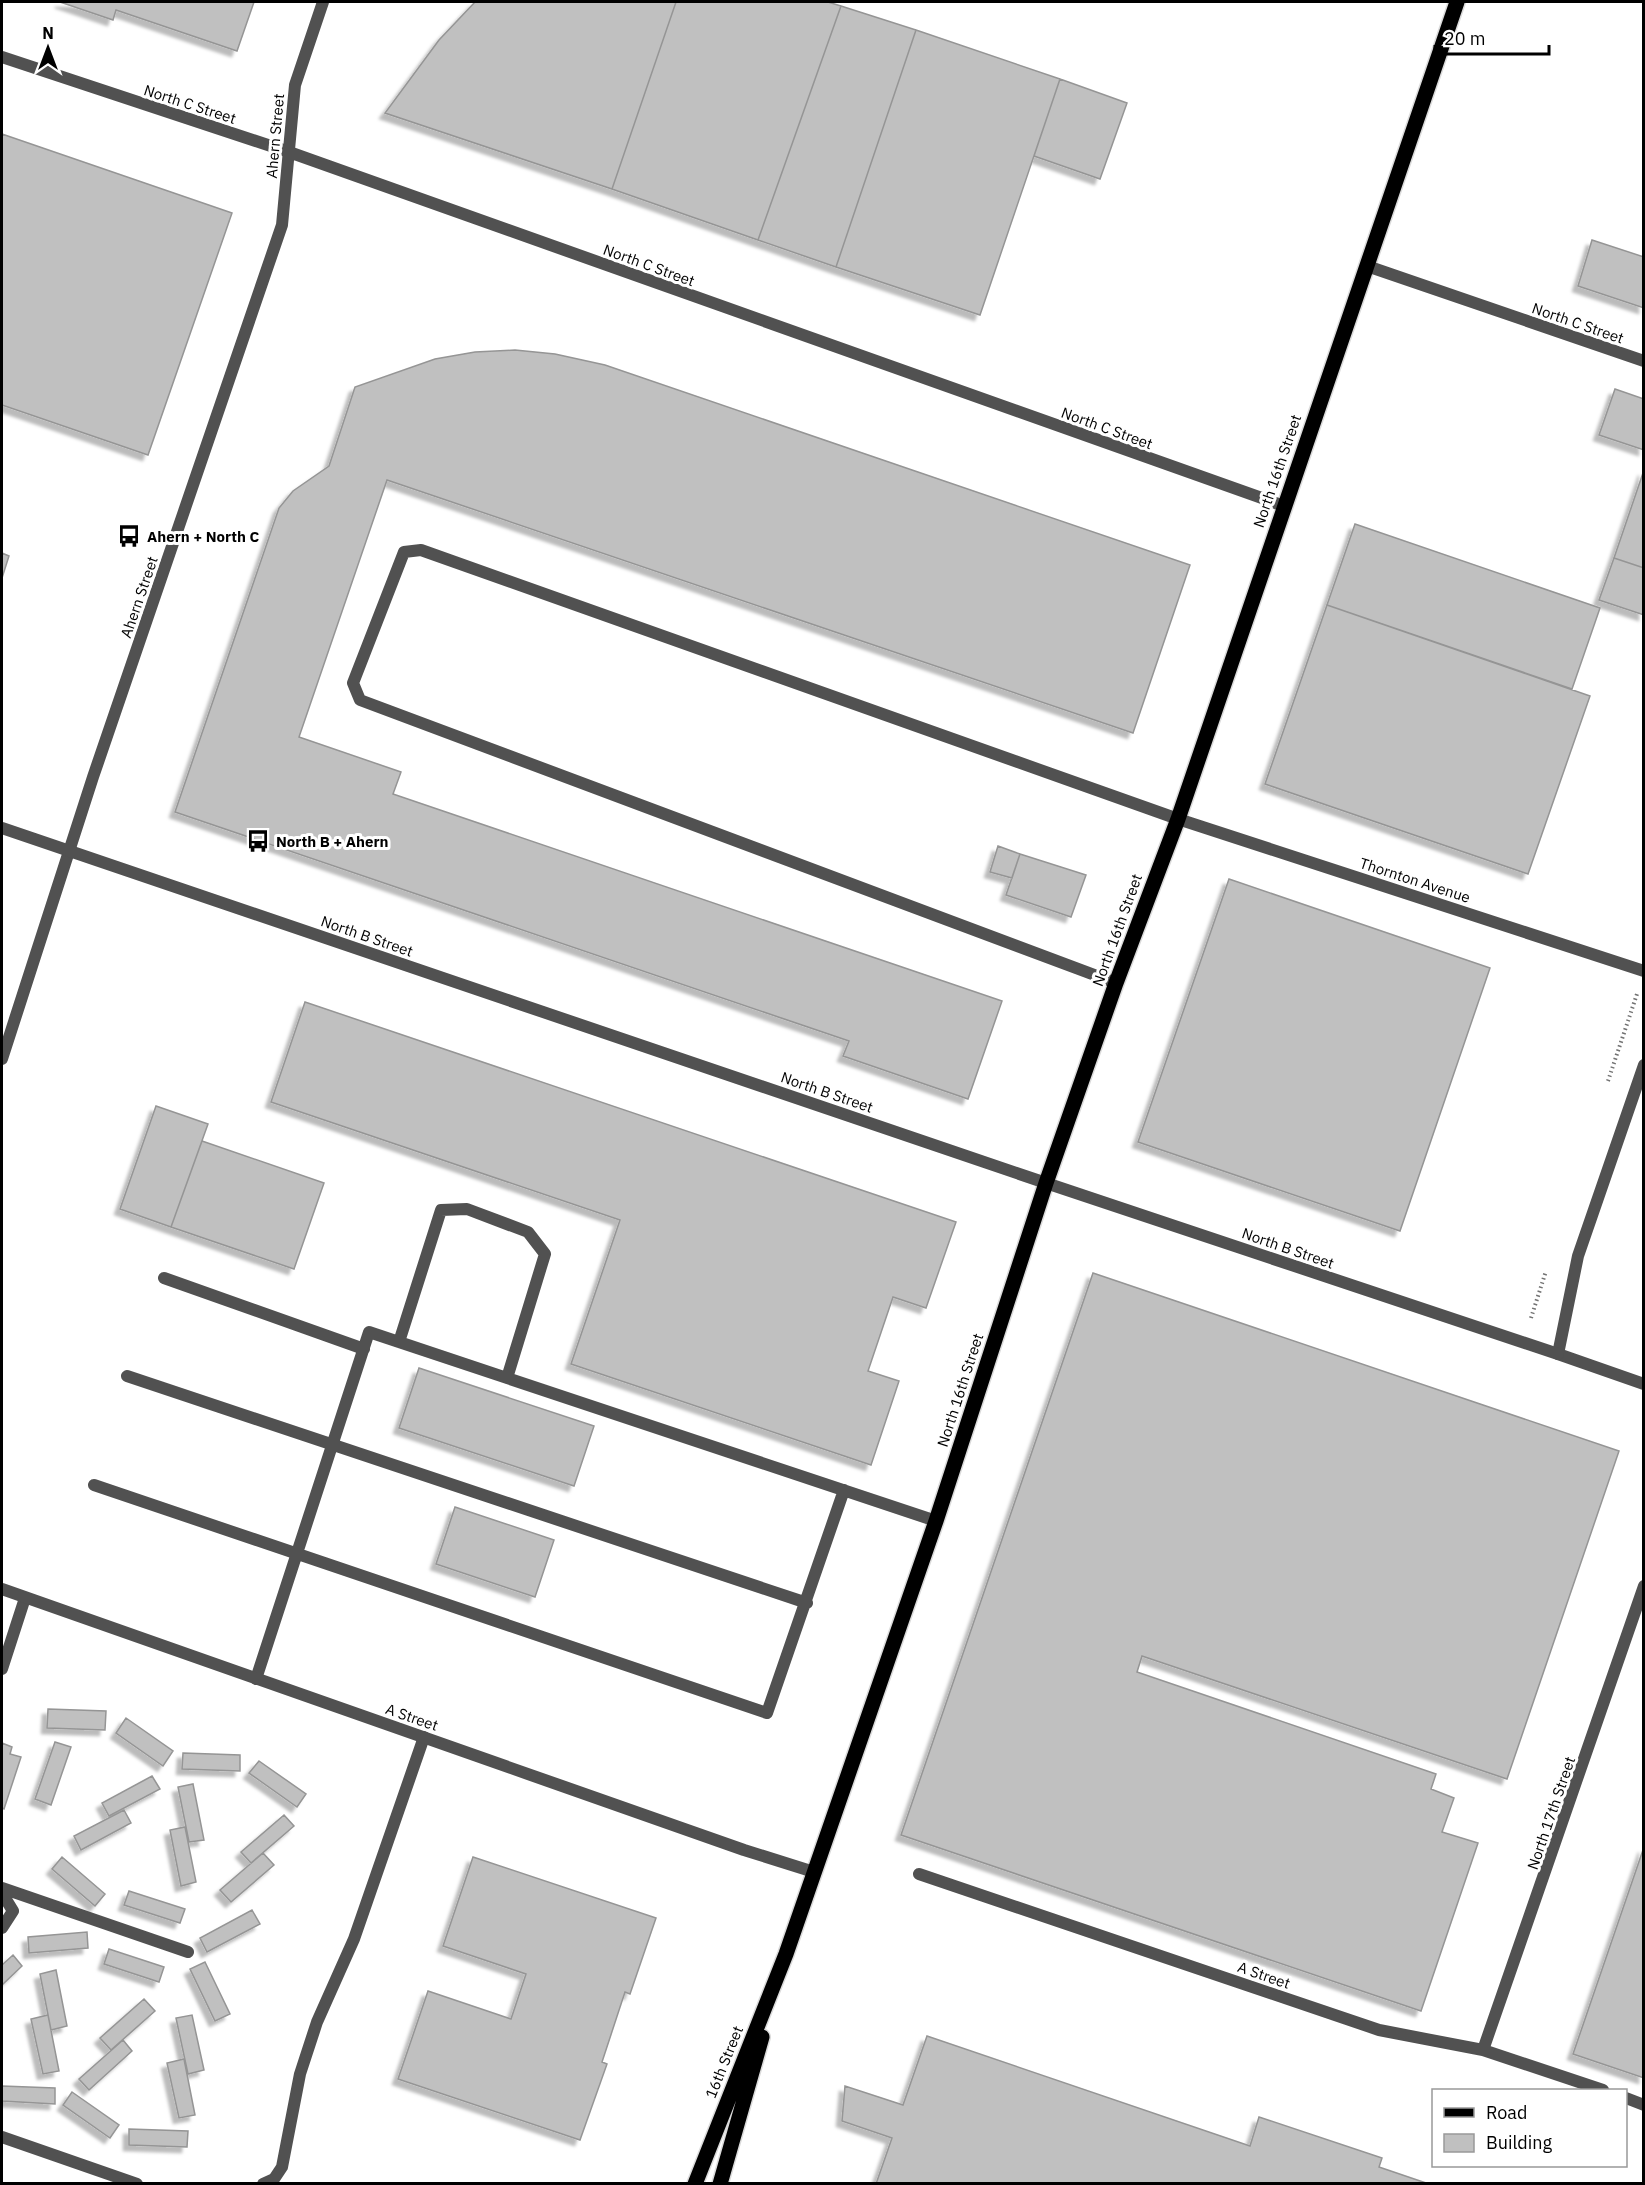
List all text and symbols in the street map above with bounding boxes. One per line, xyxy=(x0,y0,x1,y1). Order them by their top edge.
north arrow xyxy=(18,18,78,78)
scale bar xyxy=(1435,18,1549,56)
text: N xyxy=(42,23,54,43)
text: 20 m xyxy=(1444,27,1486,50)
street label: North C Street xyxy=(141,80,239,128)
street label: Ahern Street xyxy=(262,93,288,179)
street label: North C Street xyxy=(601,240,697,290)
street label: North C Street xyxy=(1530,298,1626,348)
street label: North C Street xyxy=(1059,403,1155,453)
street label: North 16th Street xyxy=(1249,412,1305,530)
bus stop icon: Ahern + North C xyxy=(116,523,142,549)
place label: Ahern + North C xyxy=(147,527,259,546)
street label: Ahern Street xyxy=(116,554,162,640)
bus stop icon: North B + Ahern xyxy=(245,828,271,854)
place label: North B + Ahern xyxy=(276,832,388,851)
street label: Thornton Avenue xyxy=(1357,853,1473,907)
street label: North 16th Street xyxy=(1088,871,1146,989)
street label: North B Street xyxy=(318,911,416,961)
street label: North B Street xyxy=(778,1067,876,1117)
street label: North B Street xyxy=(1239,1223,1337,1273)
street label: North 16th Street xyxy=(933,1331,987,1449)
street label: A Street xyxy=(383,1699,441,1735)
street label: North 17th Street xyxy=(1523,1754,1579,1872)
street label: A Street xyxy=(1235,1957,1293,1993)
street label: 16th Street xyxy=(701,2023,747,2101)
legend xyxy=(1432,2089,1627,2167)
text: Road xyxy=(1486,2101,1527,2124)
text: Building xyxy=(1486,2131,1553,2154)

